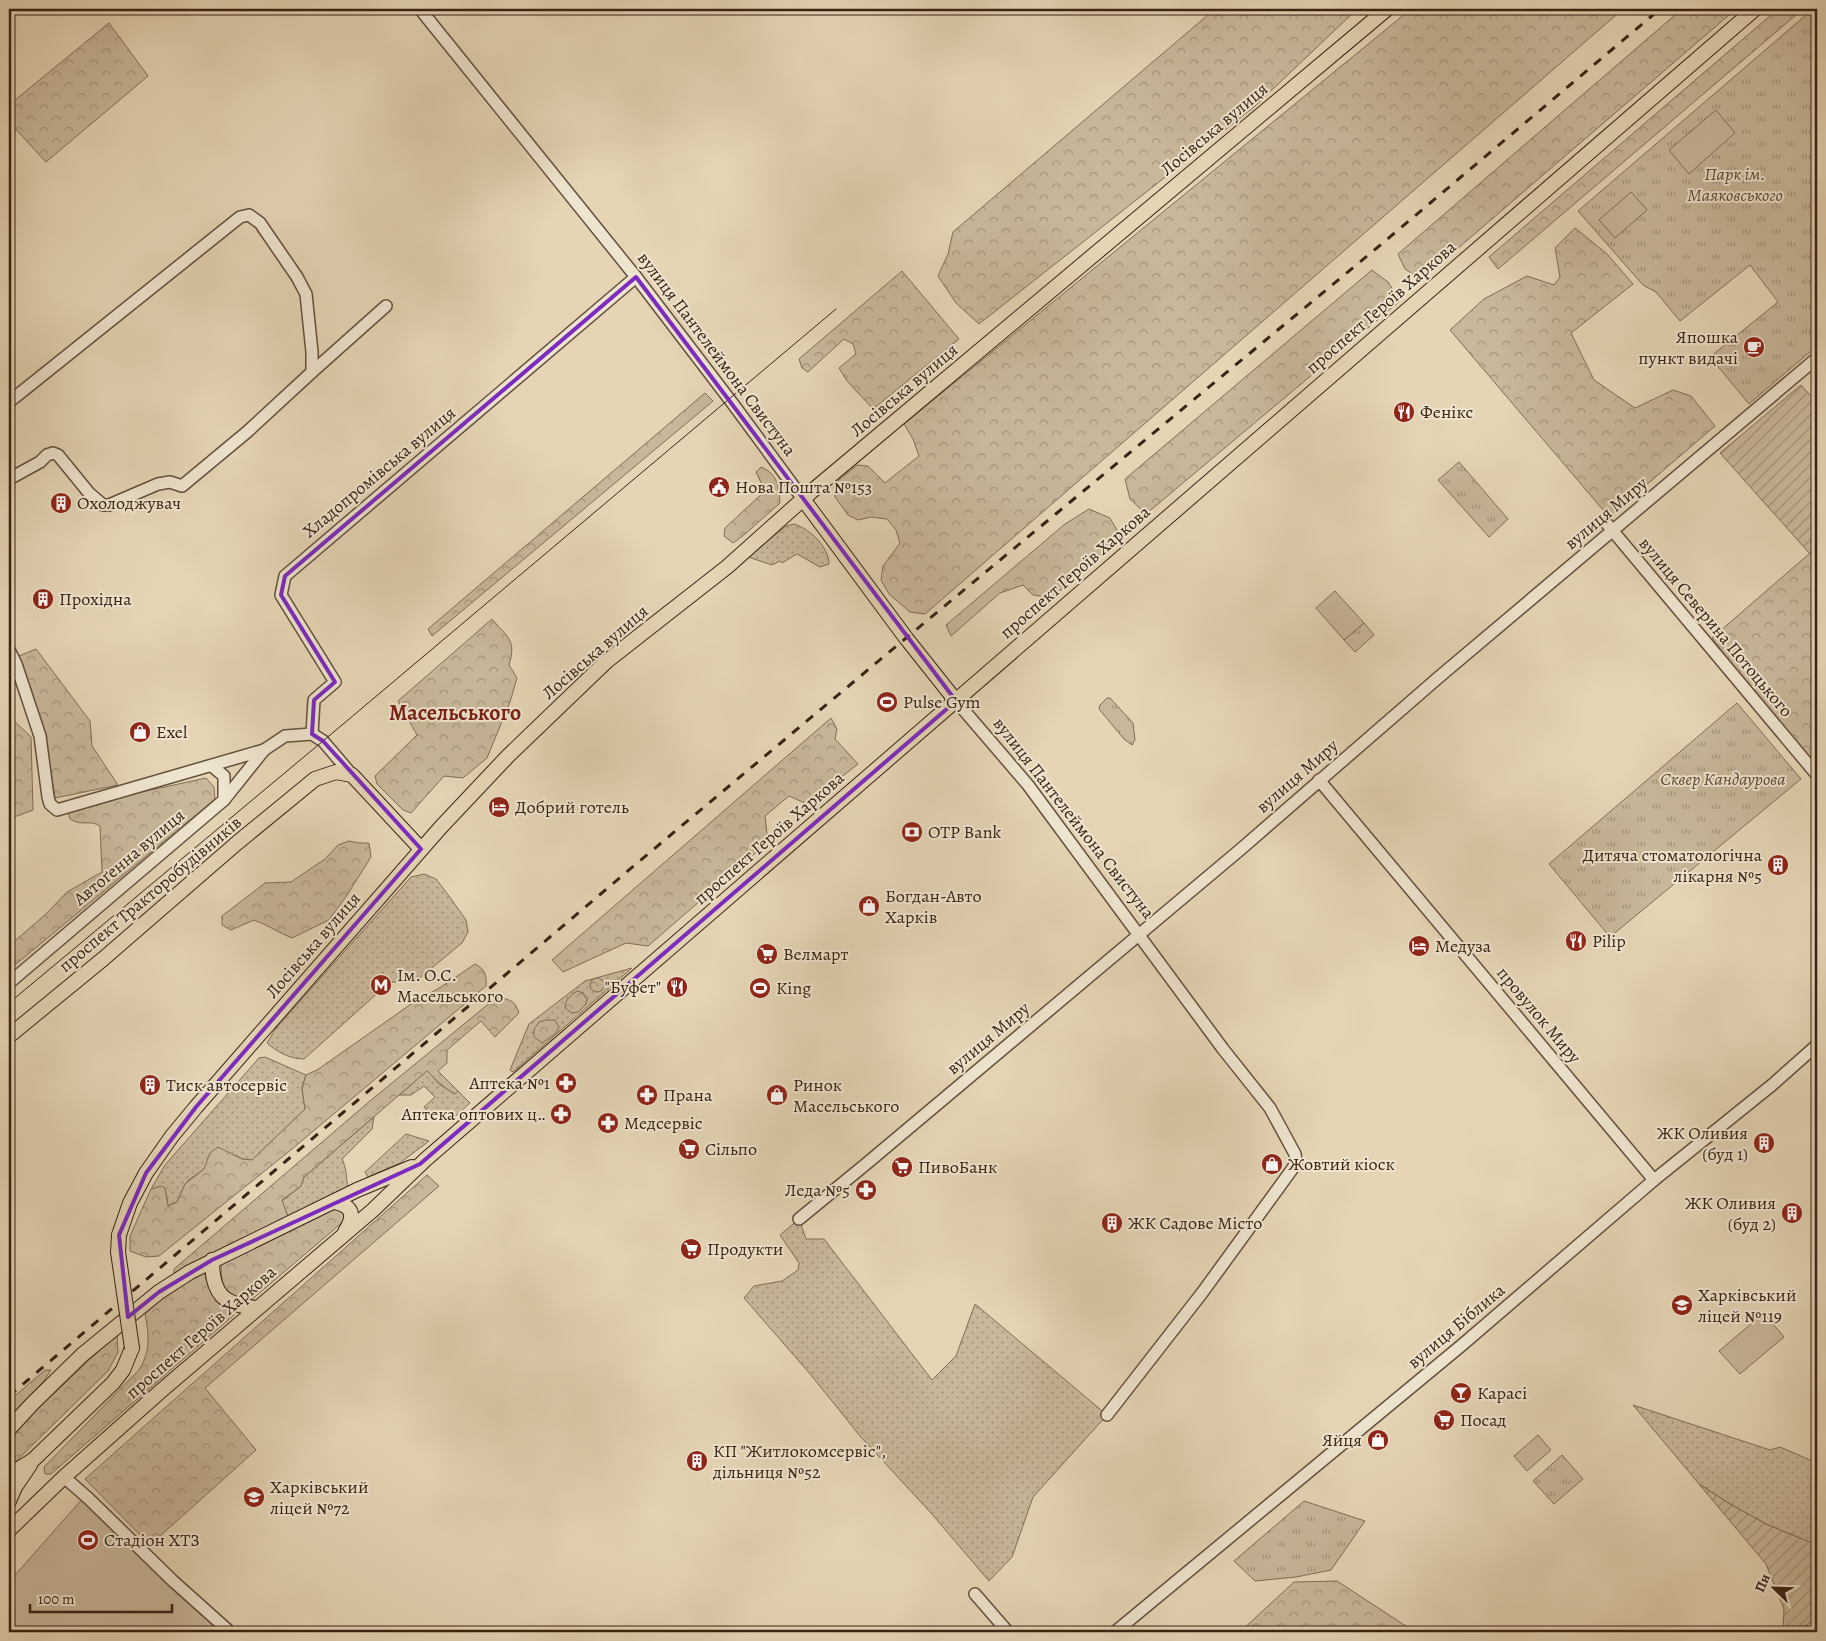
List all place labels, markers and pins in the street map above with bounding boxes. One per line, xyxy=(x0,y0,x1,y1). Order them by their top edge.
place label: Япошка пункт видачі xyxy=(1638,325,1739,370)
cafe icon: Япошка пункт видачі xyxy=(1742,335,1766,359)
restaurant icon: Фенікс xyxy=(1392,400,1416,424)
place label: Фенікс xyxy=(1420,400,1473,424)
public building icon: Нова Пошта №153 xyxy=(707,475,731,499)
place label: Нова Пошта №153 xyxy=(735,475,872,499)
building icon: Охолоджувач xyxy=(49,491,73,515)
place label: Охолоджувач xyxy=(77,491,181,515)
building icon: Прохідна xyxy=(31,587,55,611)
place label: Прохідна xyxy=(59,587,132,611)
sports icon: Pulse Gym xyxy=(875,690,899,714)
place label: Pulse Gym xyxy=(903,690,981,714)
shop icon: Exel xyxy=(128,720,152,744)
place label: Exel xyxy=(156,720,188,744)
hotel icon: Добрий готель xyxy=(487,795,511,819)
place label: Добрий готель xyxy=(515,795,629,819)
bank icon: OTP Bank xyxy=(900,820,924,844)
place label: OTP Bank xyxy=(928,820,1002,844)
place label: Дитяча стоматологiчна лiкарня №5 xyxy=(1582,843,1763,888)
building icon: Дитяча стоматологiчна лiкарня №5 xyxy=(1766,853,1790,877)
place label: Богдан-Авто Харків xyxy=(885,884,982,929)
shop icon: Богдан-Авто Харків xyxy=(857,894,881,918)
restaurant icon: Pilip xyxy=(1564,929,1588,953)
place label: Pilip xyxy=(1592,929,1626,953)
hotel icon: Медуза xyxy=(1407,934,1431,958)
place label: Медуза xyxy=(1435,934,1492,958)
supermarket icon: Велмарт xyxy=(755,942,779,966)
place label: Велмарт xyxy=(783,942,849,966)
place label: Ім. О.С. Масельського xyxy=(397,963,503,1008)
metro station icon: Ім. О.С. Масельського xyxy=(369,973,393,997)
place label: "Буфет" xyxy=(605,975,661,999)
restaurant icon: "Буфет" xyxy=(665,975,689,999)
sports icon: King xyxy=(748,976,772,1000)
place label: King xyxy=(776,976,811,1000)
place label: Аптека №1 xyxy=(468,1071,550,1095)
pharmacy icon: Аптека №1 xyxy=(554,1071,578,1095)
building icon: Тиск автосервіс xyxy=(138,1073,162,1097)
place label: Тиск автосервіс xyxy=(166,1073,287,1097)
place label: Ринок Масельського xyxy=(793,1073,899,1118)
pharmacy icon: Прана xyxy=(635,1083,659,1107)
place label: Прана xyxy=(663,1083,713,1107)
shop icon: Ринок Масельського xyxy=(765,1083,789,1107)
place label: Аптека оптових ц‥ xyxy=(401,1102,545,1126)
pharmacy icon: Аптека оптових ц‥ xyxy=(549,1102,573,1126)
pharmacy icon: Медсервіс xyxy=(596,1111,620,1135)
place label: Медсервіс xyxy=(624,1111,703,1135)
place label: ЖК Оливия (буд 1) xyxy=(1657,1121,1748,1166)
building icon: ЖК Оливия (буд 1) xyxy=(1752,1131,1776,1155)
supermarket icon: Сільпо xyxy=(677,1137,701,1161)
place label: Сільпо xyxy=(705,1137,757,1161)
shop icon: Жовтий кіоск xyxy=(1260,1152,1284,1176)
place label: Жовтий кіоск xyxy=(1288,1152,1395,1176)
supermarket icon: ПивоБанк xyxy=(890,1155,914,1179)
place label: ПивоБанк xyxy=(918,1155,997,1179)
place label: Леда №5 xyxy=(785,1178,850,1202)
pharmacy icon: Леда №5 xyxy=(854,1178,878,1202)
place label: ЖК Оливия (буд 2) xyxy=(1685,1191,1776,1236)
building icon: ЖК Оливия (буд 2) xyxy=(1780,1201,1804,1225)
building icon: ЖК Садове Місто xyxy=(1100,1211,1124,1235)
place label: ЖК Садове Місто xyxy=(1128,1211,1262,1235)
supermarket icon: Продукти xyxy=(679,1237,703,1261)
place label: Продукти xyxy=(707,1237,783,1261)
place label: Харківський ліцей №119 xyxy=(1698,1283,1796,1328)
school or university icon: Харківський ліцей №119 xyxy=(1670,1293,1694,1317)
bar icon: Карасі xyxy=(1449,1381,1473,1405)
place label: Карасі xyxy=(1477,1381,1527,1405)
supermarket icon: Посад xyxy=(1432,1408,1456,1432)
place label: Посад xyxy=(1460,1408,1506,1432)
place label: Яйця xyxy=(1322,1428,1362,1452)
shop icon: Яйця xyxy=(1366,1428,1390,1452)
place label: КП "Житлокомсервіс", дільниця №52 xyxy=(712,1439,886,1484)
building icon: КП "Житлокомсервіс", дільниця №52 xyxy=(685,1449,709,1473)
place label: Харківський ліцей №72 xyxy=(270,1475,368,1520)
school or university icon: Харківський ліцей №72 xyxy=(242,1485,266,1509)
sports icon: Стадіон ХТЗ xyxy=(76,1528,100,1552)
place label: Стадіон ХТЗ xyxy=(104,1528,200,1552)

